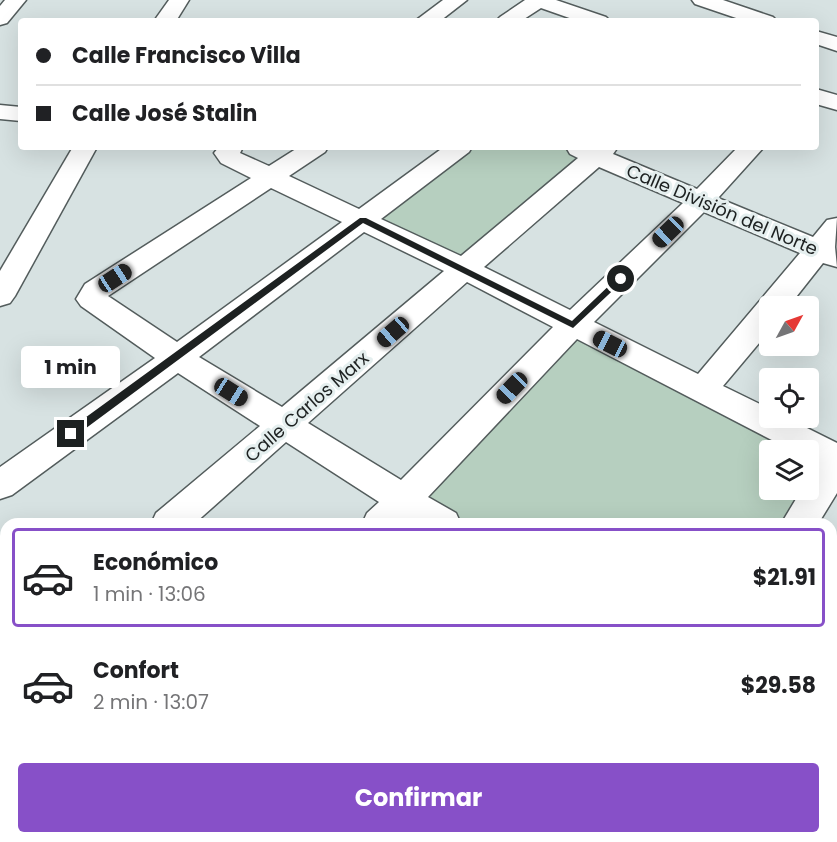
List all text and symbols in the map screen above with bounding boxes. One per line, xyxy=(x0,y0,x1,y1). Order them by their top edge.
text: Calle Francisco Villa xyxy=(72,40,301,71)
text: Calle José Stalin xyxy=(72,98,257,129)
street label: Calle División del Norte xyxy=(623,158,822,261)
car xyxy=(649,213,687,251)
car xyxy=(95,261,135,295)
route start xyxy=(607,265,634,292)
north arrow xyxy=(759,296,819,356)
map controls xyxy=(759,296,819,500)
car xyxy=(374,313,412,351)
car xyxy=(590,328,630,360)
street label: Calle Carlos Marx xyxy=(239,346,374,468)
callout: 1 min xyxy=(22,347,121,389)
text: 1 min xyxy=(44,353,97,381)
button: locate xyxy=(759,368,819,428)
car xyxy=(493,369,531,407)
car xyxy=(211,375,251,409)
route end xyxy=(57,420,84,447)
button: layers xyxy=(759,440,819,500)
text: Económico xyxy=(93,547,218,578)
icon: car xyxy=(21,551,75,605)
text: $21.91 xyxy=(753,562,816,593)
text: 1 min · 13:06 xyxy=(93,580,206,608)
text: Confort xyxy=(93,655,179,686)
icon: car xyxy=(21,659,75,713)
text: $29.58 xyxy=(741,670,816,701)
text: 2 min · 13:07 xyxy=(93,688,209,716)
button: Confirmar xyxy=(18,763,819,832)

